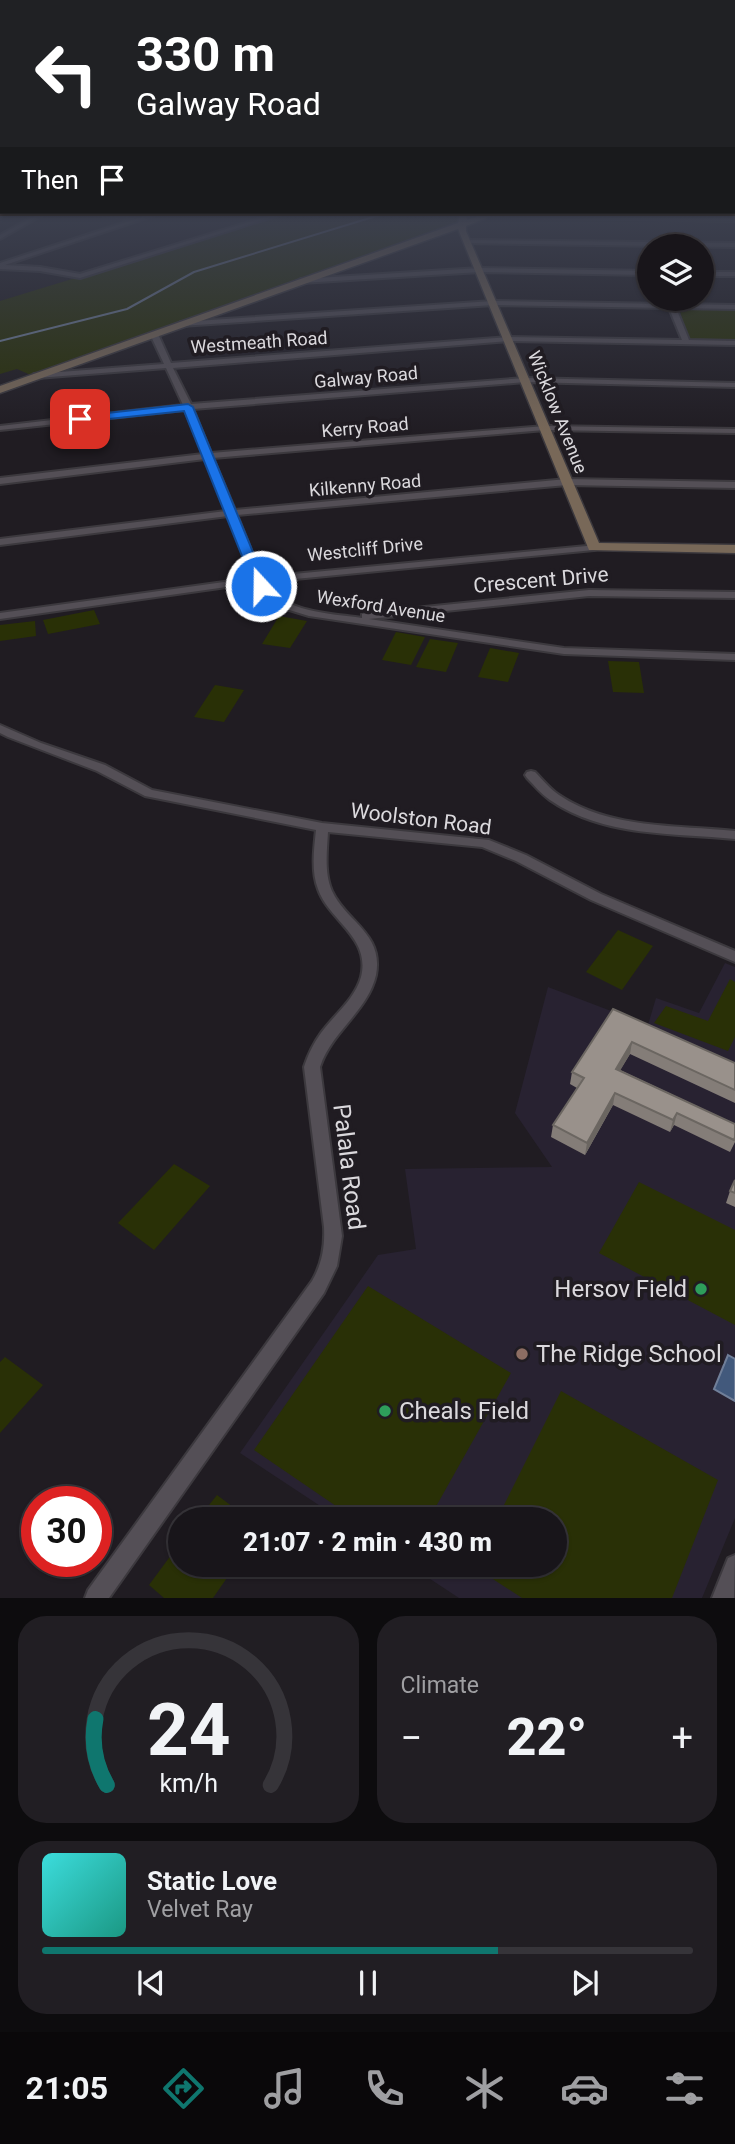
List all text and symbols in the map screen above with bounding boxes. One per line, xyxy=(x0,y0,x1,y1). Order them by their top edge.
text: 330 m xyxy=(136,26,275,83)
icon: left xyxy=(21,28,112,119)
text: Galway Road xyxy=(136,85,321,123)
icon: arrive xyxy=(93,161,131,199)
text: Then xyxy=(21,165,79,195)
map controls xyxy=(637,234,714,311)
button: layers xyxy=(637,234,714,311)
street label: Westmeath Road xyxy=(190,327,328,357)
street label: Wicklow Avenue xyxy=(524,348,592,476)
street label: Galway Road xyxy=(313,362,419,392)
pin xyxy=(50,389,110,449)
icon: arrive xyxy=(61,400,99,438)
street label: Kerry Road xyxy=(321,413,409,441)
street label: Kilkenny Road xyxy=(308,470,422,500)
street label: Westcliff Drive xyxy=(306,532,424,566)
position arrow xyxy=(224,549,298,623)
street label: Crescent Drive xyxy=(472,562,610,598)
street label: Wexford Avenue xyxy=(315,585,447,627)
street label: Woolston Road xyxy=(349,798,493,840)
street label: Palala Road xyxy=(327,1102,371,1232)
place label: Hersov Field xyxy=(554,1275,687,1303)
marker: Hersov Field xyxy=(693,1281,709,1297)
place label: The Ridge School xyxy=(536,1340,722,1368)
marker: The Ridge School xyxy=(514,1346,530,1362)
place label: Cheals Field xyxy=(399,1397,529,1425)
marker: Cheals Field xyxy=(377,1403,393,1419)
speed limit sign: 30 xyxy=(21,1486,112,1577)
text: 21:07 · 2 min · 430 m xyxy=(243,1527,492,1557)
text: Climate xyxy=(401,1672,479,1699)
text: 24 xyxy=(146,1688,230,1774)
text: 22° xyxy=(507,1707,587,1768)
text: − xyxy=(401,1716,422,1760)
text: + xyxy=(671,1716,693,1760)
text: km/h xyxy=(159,1769,218,1798)
text: Static Love xyxy=(147,1866,277,1896)
text: Velvet Ray xyxy=(147,1896,253,1923)
icon: previous xyxy=(132,1964,170,2002)
icon: pause xyxy=(349,1964,387,2002)
icon: next xyxy=(566,1964,604,2002)
icon: directions xyxy=(159,2064,208,2113)
icon: music xyxy=(260,2064,309,2113)
icon: phone xyxy=(360,2064,409,2113)
icon: climate xyxy=(460,2064,509,2113)
icon: car xyxy=(560,2064,609,2113)
icon: filters xyxy=(660,2064,709,2113)
text: 21:05 xyxy=(26,2069,108,2107)

